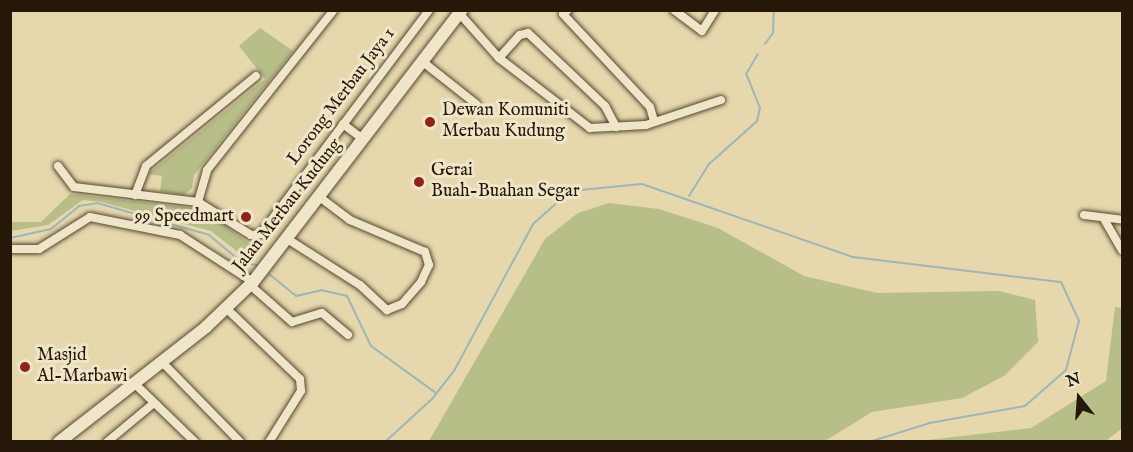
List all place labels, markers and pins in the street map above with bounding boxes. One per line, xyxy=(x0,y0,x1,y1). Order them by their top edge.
place label: Dewan Komuniti Merbau Kudung xyxy=(442,101,569,144)
marker: Dewan Komuniti Merbau Kudung xyxy=(423,115,437,129)
place label: Gerai Buah-Buahan Segar xyxy=(431,161,580,204)
marker: Gerai Buah-Buahan Segar xyxy=(412,175,426,189)
place label: 99 Speedmart xyxy=(135,206,234,228)
marker: 99 Speedmart xyxy=(239,210,253,224)
place label: Masjid Al-Marbawi xyxy=(37,346,128,388)
marker: Masjid Al-Marbawi xyxy=(18,360,32,374)

